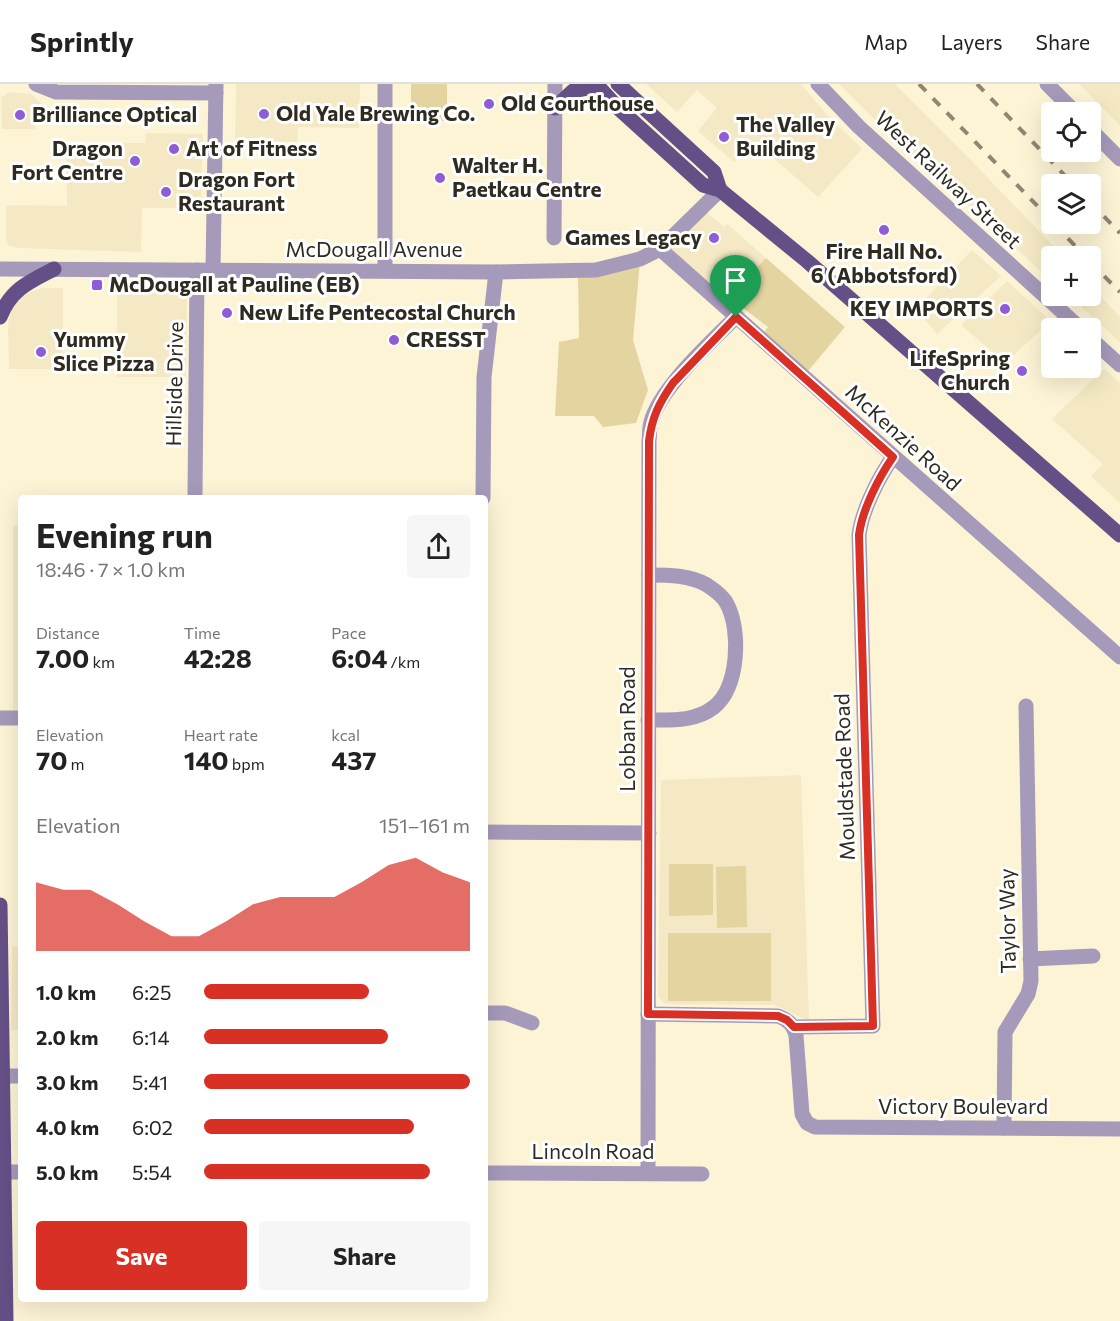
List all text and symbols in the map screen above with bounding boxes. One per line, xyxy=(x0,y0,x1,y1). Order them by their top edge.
text: Sprintly xyxy=(30,24,134,58)
text: Map xyxy=(864,29,908,54)
text: Layers xyxy=(941,29,1003,54)
text: Share xyxy=(1036,29,1090,54)
place label: Old Courthouse xyxy=(501,90,654,115)
marker: Old Courthouse xyxy=(482,97,496,111)
place label: Old Yale Brewing Co. xyxy=(276,100,475,125)
place label: Brilliance Optical xyxy=(32,101,197,126)
map controls xyxy=(1041,102,1101,378)
button: locate xyxy=(1041,102,1101,162)
street label: West Railway Street xyxy=(871,105,1027,253)
marker: Old Yale Brewing Co. xyxy=(257,107,271,121)
marker: Brilliance Optical xyxy=(13,108,27,122)
place label: The Valley Building xyxy=(736,111,836,160)
marker: The Valley Building xyxy=(717,130,731,144)
place label: Dragon Fort Centre xyxy=(11,135,123,184)
place label: Art of Fitness xyxy=(186,135,317,160)
marker: Art of Fitness xyxy=(167,142,181,156)
place label: Walter H. Paetkau Centre xyxy=(452,152,602,201)
marker: Dragon Fort Centre xyxy=(128,154,142,168)
place label: Dragon Fort Restaurant xyxy=(178,166,295,215)
marker: Walter H. Paetkau Centre xyxy=(433,171,447,185)
button: layers xyxy=(1041,174,1101,234)
marker: Dragon Fort Restaurant xyxy=(159,185,173,199)
marker: Fire Hall No. 6 (Abbotsford) xyxy=(877,223,891,237)
place label: Games Legacy xyxy=(565,224,702,249)
marker: Games Legacy xyxy=(707,231,721,245)
street label: McDougall Avenue xyxy=(285,236,463,261)
place label: Fire Hall No. 6 (Abbotsford) xyxy=(811,238,957,287)
button: + xyxy=(1041,246,1101,306)
pin xyxy=(710,255,761,317)
icon: arrive xyxy=(719,264,752,297)
place label: McDougall at Pauline (EB) xyxy=(109,271,360,296)
marker: McDougall at Pauline (EB) xyxy=(90,278,104,292)
place label: KEY IMPORTS xyxy=(850,295,993,320)
place label: New Life Pentecostal Church xyxy=(239,299,516,324)
marker: KEY IMPORTS xyxy=(998,302,1012,316)
marker: New Life Pentecostal Church xyxy=(220,306,234,320)
button: − xyxy=(1041,318,1101,378)
street label: Hillside Drive xyxy=(160,321,187,447)
place label: Yummy Slice Pizza xyxy=(53,326,155,375)
place label: CRESST xyxy=(406,326,486,351)
marker: CRESST xyxy=(387,333,401,347)
marker: Yummy Slice Pizza xyxy=(34,345,48,359)
place label: LifeSpring Church xyxy=(909,345,1010,394)
marker: LifeSpring Church xyxy=(1015,364,1029,378)
street label: McKenzie Road xyxy=(841,378,967,495)
text: Evening run xyxy=(36,514,213,555)
button: share xyxy=(407,515,470,578)
text: 18:46 · 7 × 1.0 km xyxy=(36,557,186,581)
text: Distance xyxy=(36,623,100,642)
text: Time xyxy=(184,623,220,642)
text: Pace xyxy=(331,623,366,642)
text: 7.00 xyxy=(36,642,89,673)
text: 42:28 xyxy=(184,642,252,673)
text: 6:04 xyxy=(331,642,387,673)
text: km xyxy=(89,652,115,671)
text: /km xyxy=(387,652,420,671)
street label: Lobban Road xyxy=(614,666,639,792)
street label: Mouldstade Road xyxy=(828,693,859,861)
text: Elevation xyxy=(36,725,104,744)
text: Heart rate xyxy=(184,725,258,744)
text: kcal xyxy=(331,725,360,744)
text: 70 xyxy=(36,744,67,775)
text: 140 xyxy=(184,744,229,775)
text: 437 xyxy=(331,744,376,775)
text: m xyxy=(67,754,84,773)
text: bpm xyxy=(229,754,265,773)
text: Elevation xyxy=(36,813,121,837)
text: 151–161 m xyxy=(379,813,470,837)
street label: Taylor Way xyxy=(993,868,1020,974)
text: 1.0 km xyxy=(36,980,96,1004)
text: 6:25 xyxy=(132,980,171,1004)
text: 2.0 km xyxy=(36,1025,98,1049)
text: 6:14 xyxy=(132,1025,169,1049)
text: 3.0 km xyxy=(36,1070,98,1094)
text: 5:41 xyxy=(132,1070,168,1094)
street label: Victory Boulevard xyxy=(878,1093,1048,1118)
text: 4.0 km xyxy=(36,1115,99,1139)
text: 6:02 xyxy=(132,1115,173,1139)
street label: Lincoln Road xyxy=(532,1138,654,1163)
text: 5.0 km xyxy=(36,1160,98,1184)
text: 5:54 xyxy=(132,1160,172,1184)
button: Save xyxy=(36,1221,247,1290)
button: Share xyxy=(259,1221,470,1290)

